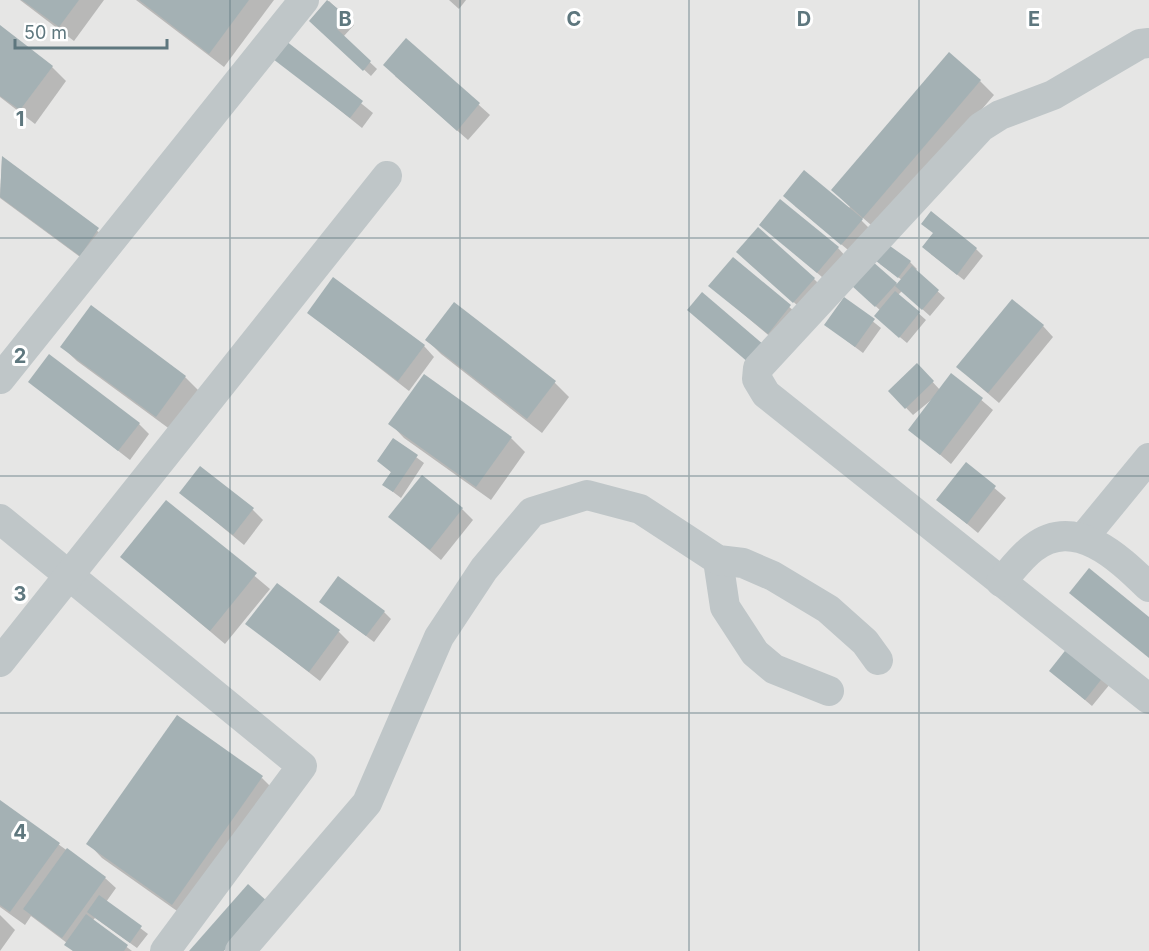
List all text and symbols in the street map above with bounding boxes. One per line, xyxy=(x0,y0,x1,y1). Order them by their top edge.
text: B xyxy=(338,7,352,31)
text: C xyxy=(567,7,581,31)
text: D xyxy=(797,7,811,31)
text: E xyxy=(1028,7,1040,31)
scale bar xyxy=(15,12,166,50)
text: 50 m xyxy=(24,22,67,43)
text: 1 xyxy=(16,107,24,131)
text: 2 xyxy=(14,344,26,368)
text: 3 xyxy=(14,582,26,606)
text: 4 xyxy=(13,820,27,844)

